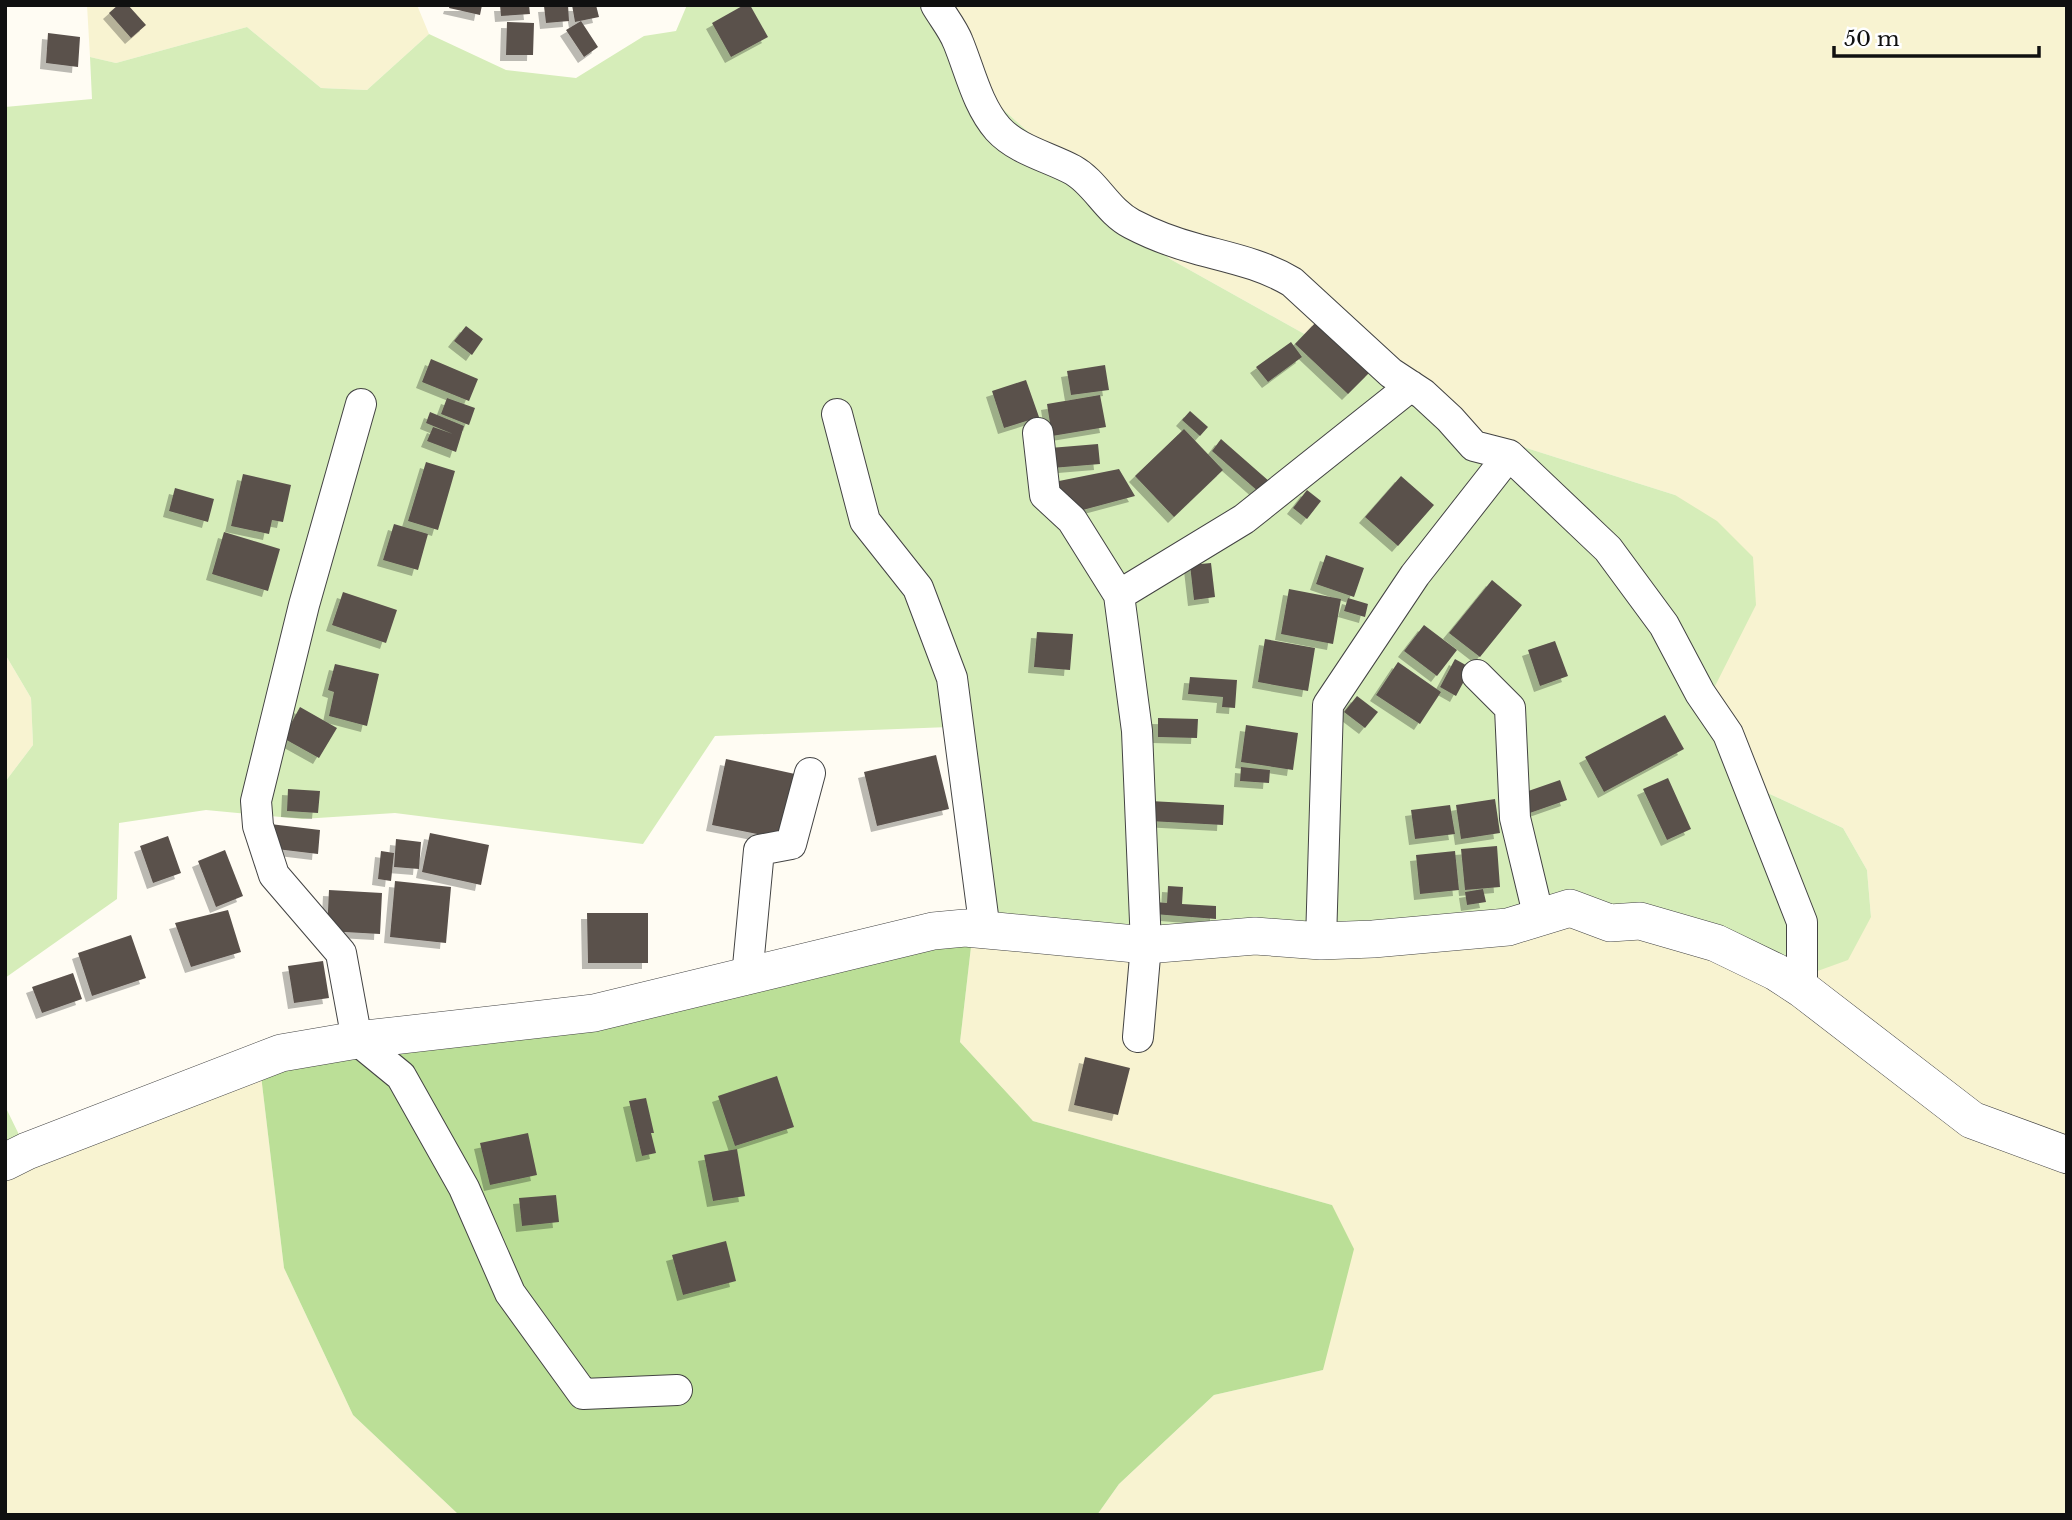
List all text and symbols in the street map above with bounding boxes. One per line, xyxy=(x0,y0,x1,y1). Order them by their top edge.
scale bar xyxy=(1834,14,2039,58)
text: 50 m xyxy=(1844,26,1900,52)

